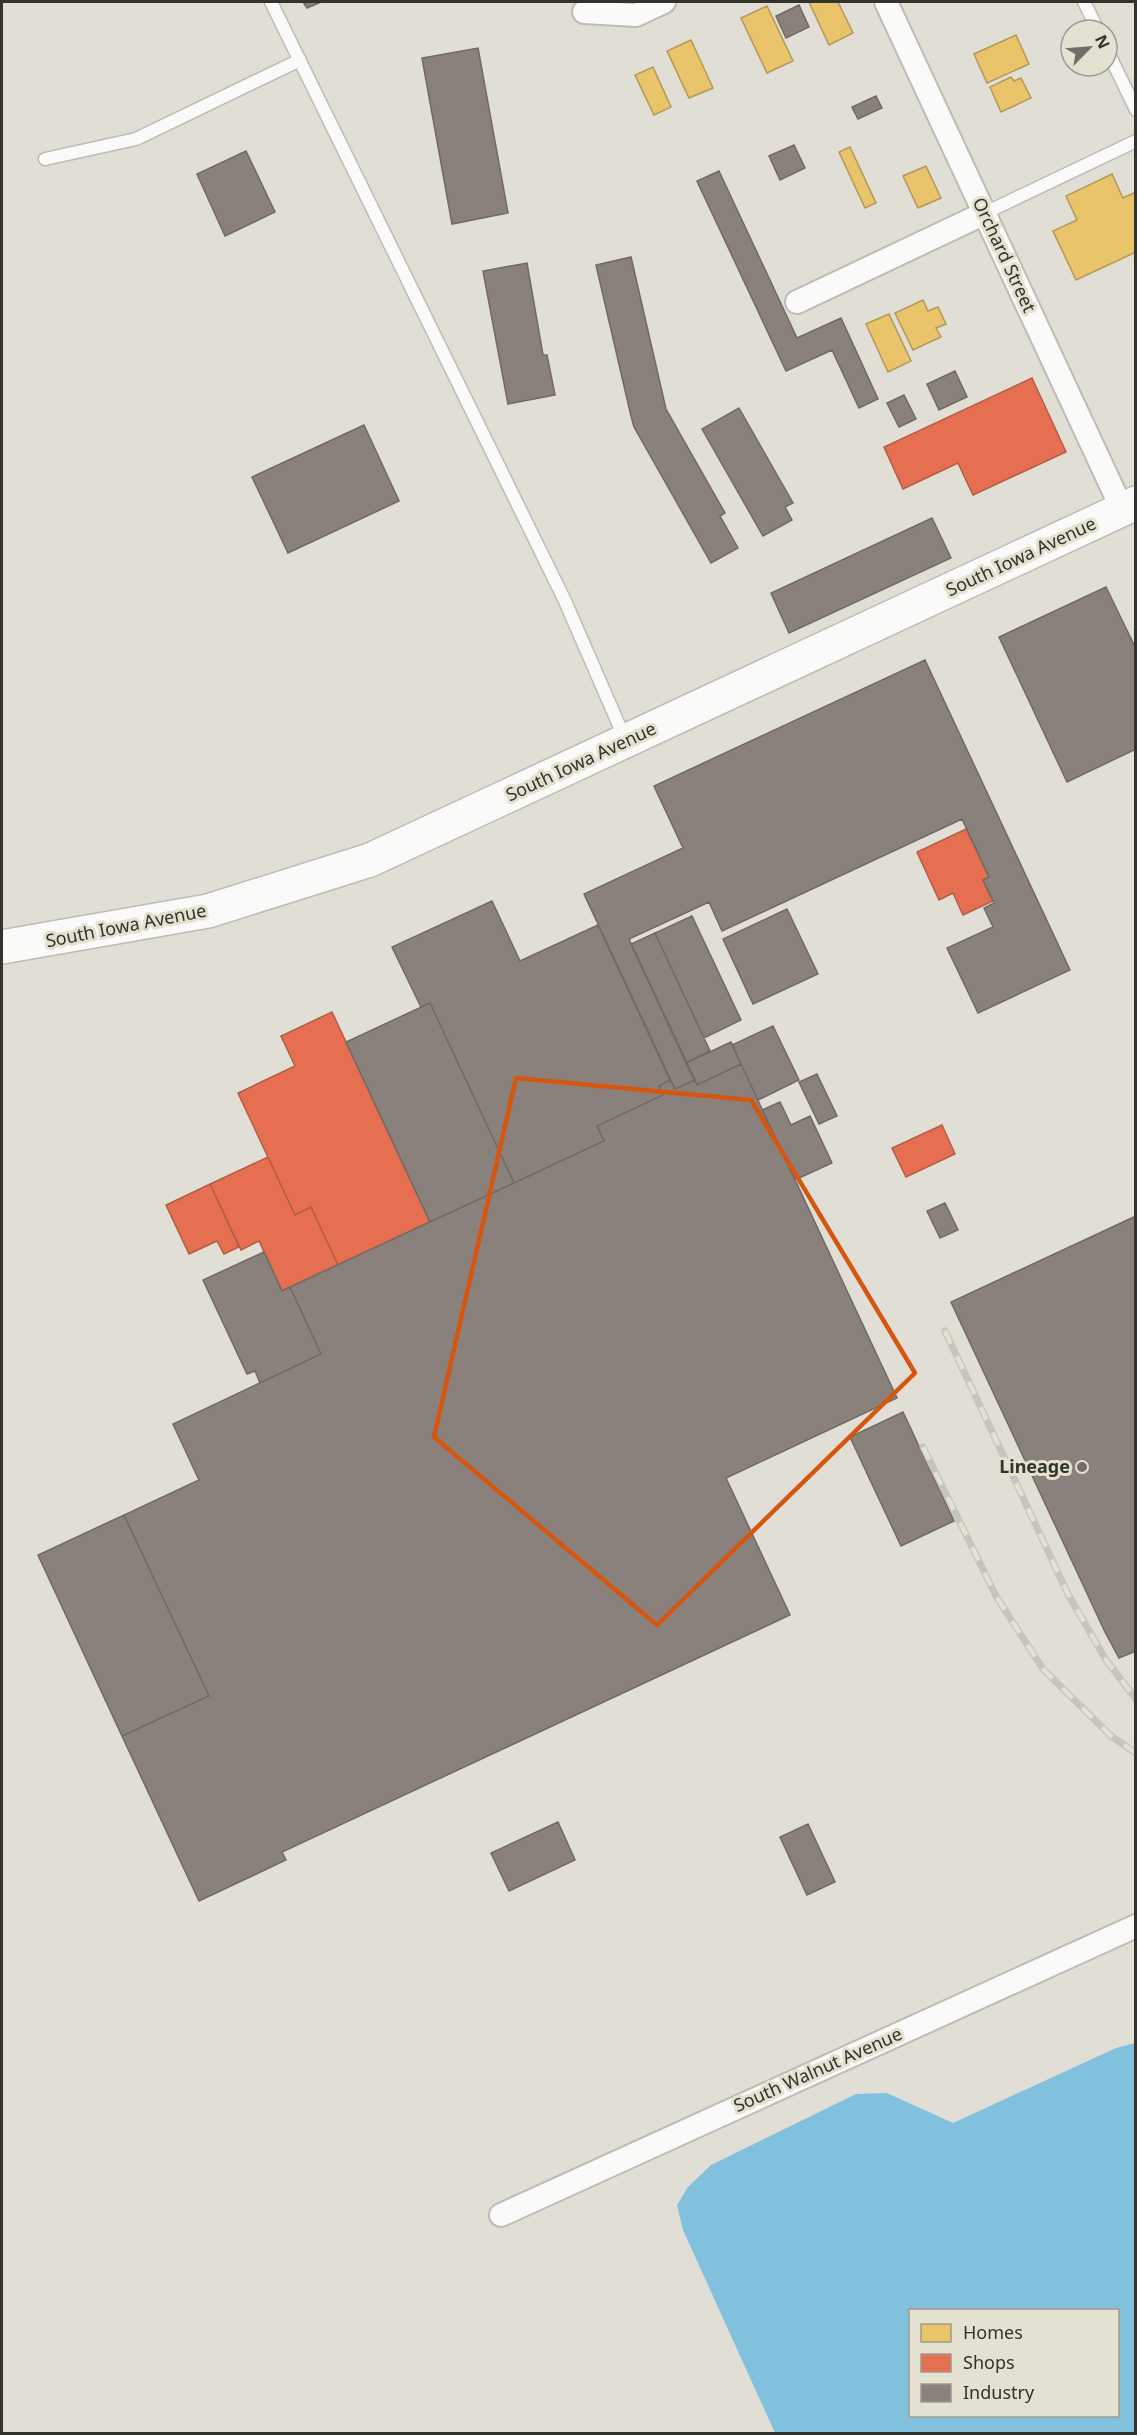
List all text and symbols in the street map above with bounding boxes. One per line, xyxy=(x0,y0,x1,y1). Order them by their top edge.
north arrow xyxy=(1059,18,1119,78)
text: N xyxy=(1090,31,1115,52)
street label: Orchard Street xyxy=(968,193,1042,316)
street label: South Iowa Avenue xyxy=(942,511,1099,601)
street label: South Iowa Avenue xyxy=(502,716,659,806)
street label: South Iowa Avenue xyxy=(44,898,208,952)
place label: Lineage xyxy=(999,1454,1070,1478)
marker: Lineage xyxy=(1075,1460,1089,1474)
street label: South Walnut Avenue xyxy=(730,2021,906,2117)
legend xyxy=(909,2309,1119,2417)
text: Homes xyxy=(963,2320,1023,2344)
text: Shops xyxy=(963,2350,1015,2374)
text: Industry xyxy=(963,2380,1035,2404)

